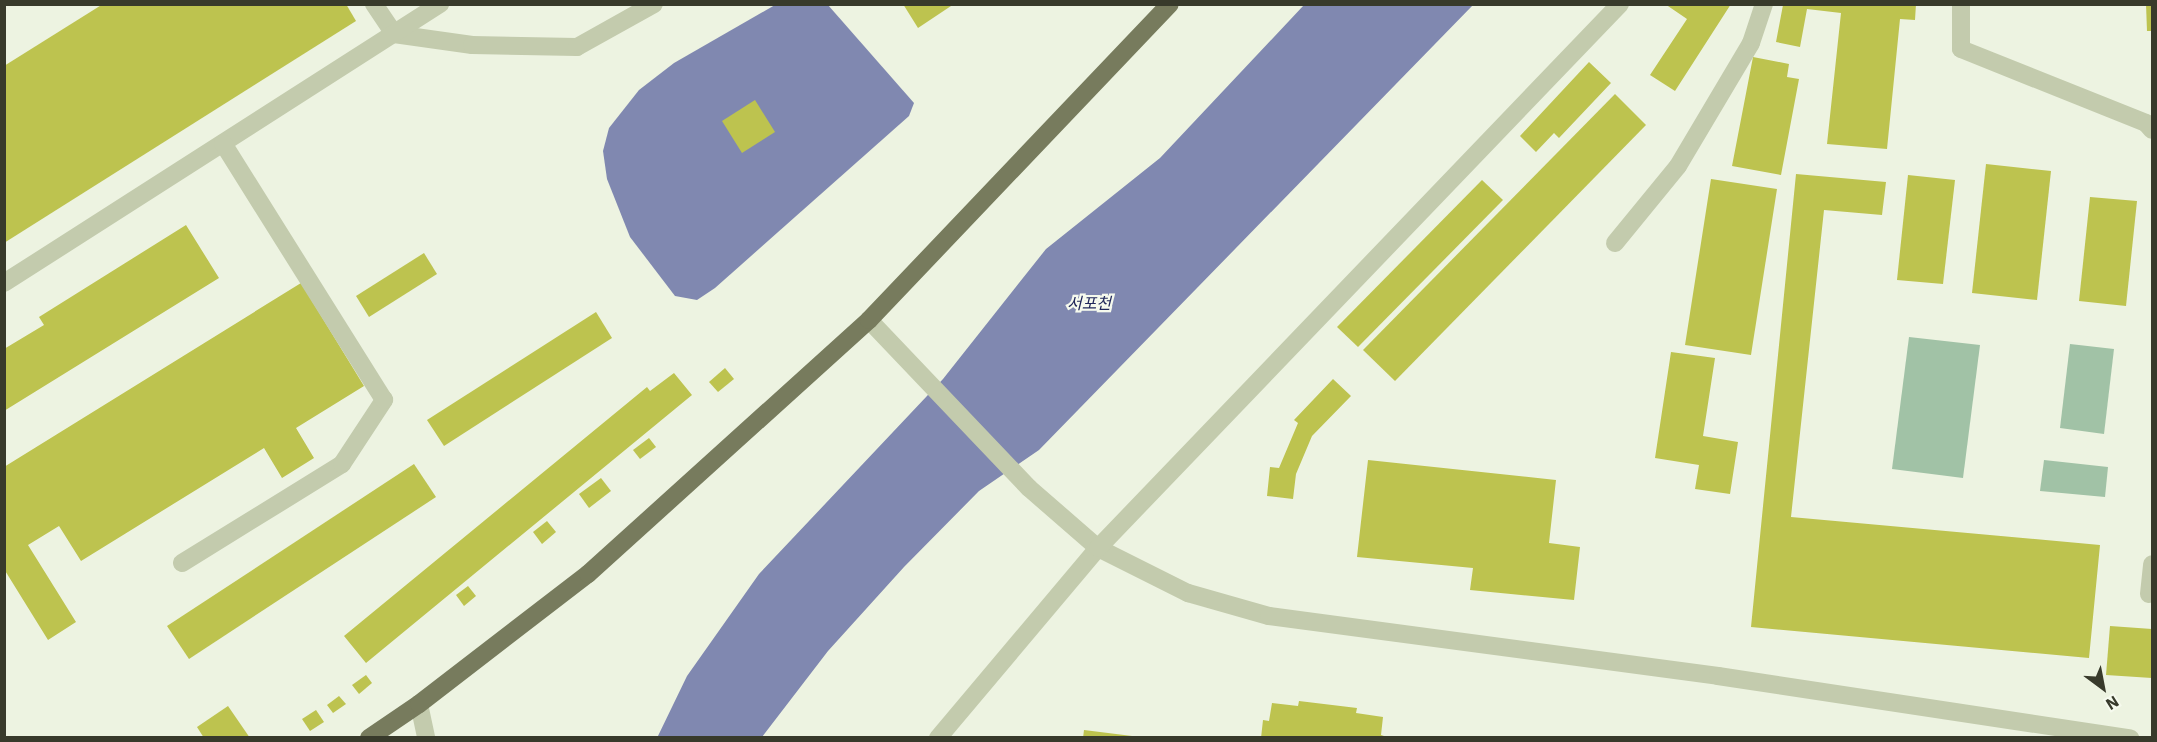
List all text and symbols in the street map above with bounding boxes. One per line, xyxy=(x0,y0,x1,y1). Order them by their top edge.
water label: 서포천 xyxy=(1067,293,1111,313)
north arrow xyxy=(2073,658,2133,718)
text: N xyxy=(2102,692,2123,715)

